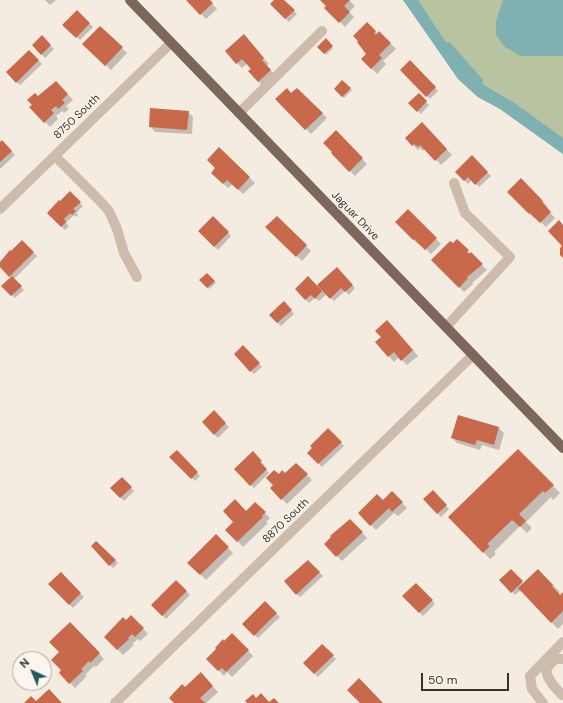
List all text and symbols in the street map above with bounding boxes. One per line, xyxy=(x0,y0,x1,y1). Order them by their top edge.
street label: 8750 South xyxy=(51,92,103,142)
street label: Jaguar Drive xyxy=(328,189,382,243)
street label: 8870 South xyxy=(260,496,312,546)
north arrow xyxy=(12,651,52,691)
text: N xyxy=(17,655,32,671)
scale bar xyxy=(423,665,511,691)
text: 50 m xyxy=(428,672,457,688)

